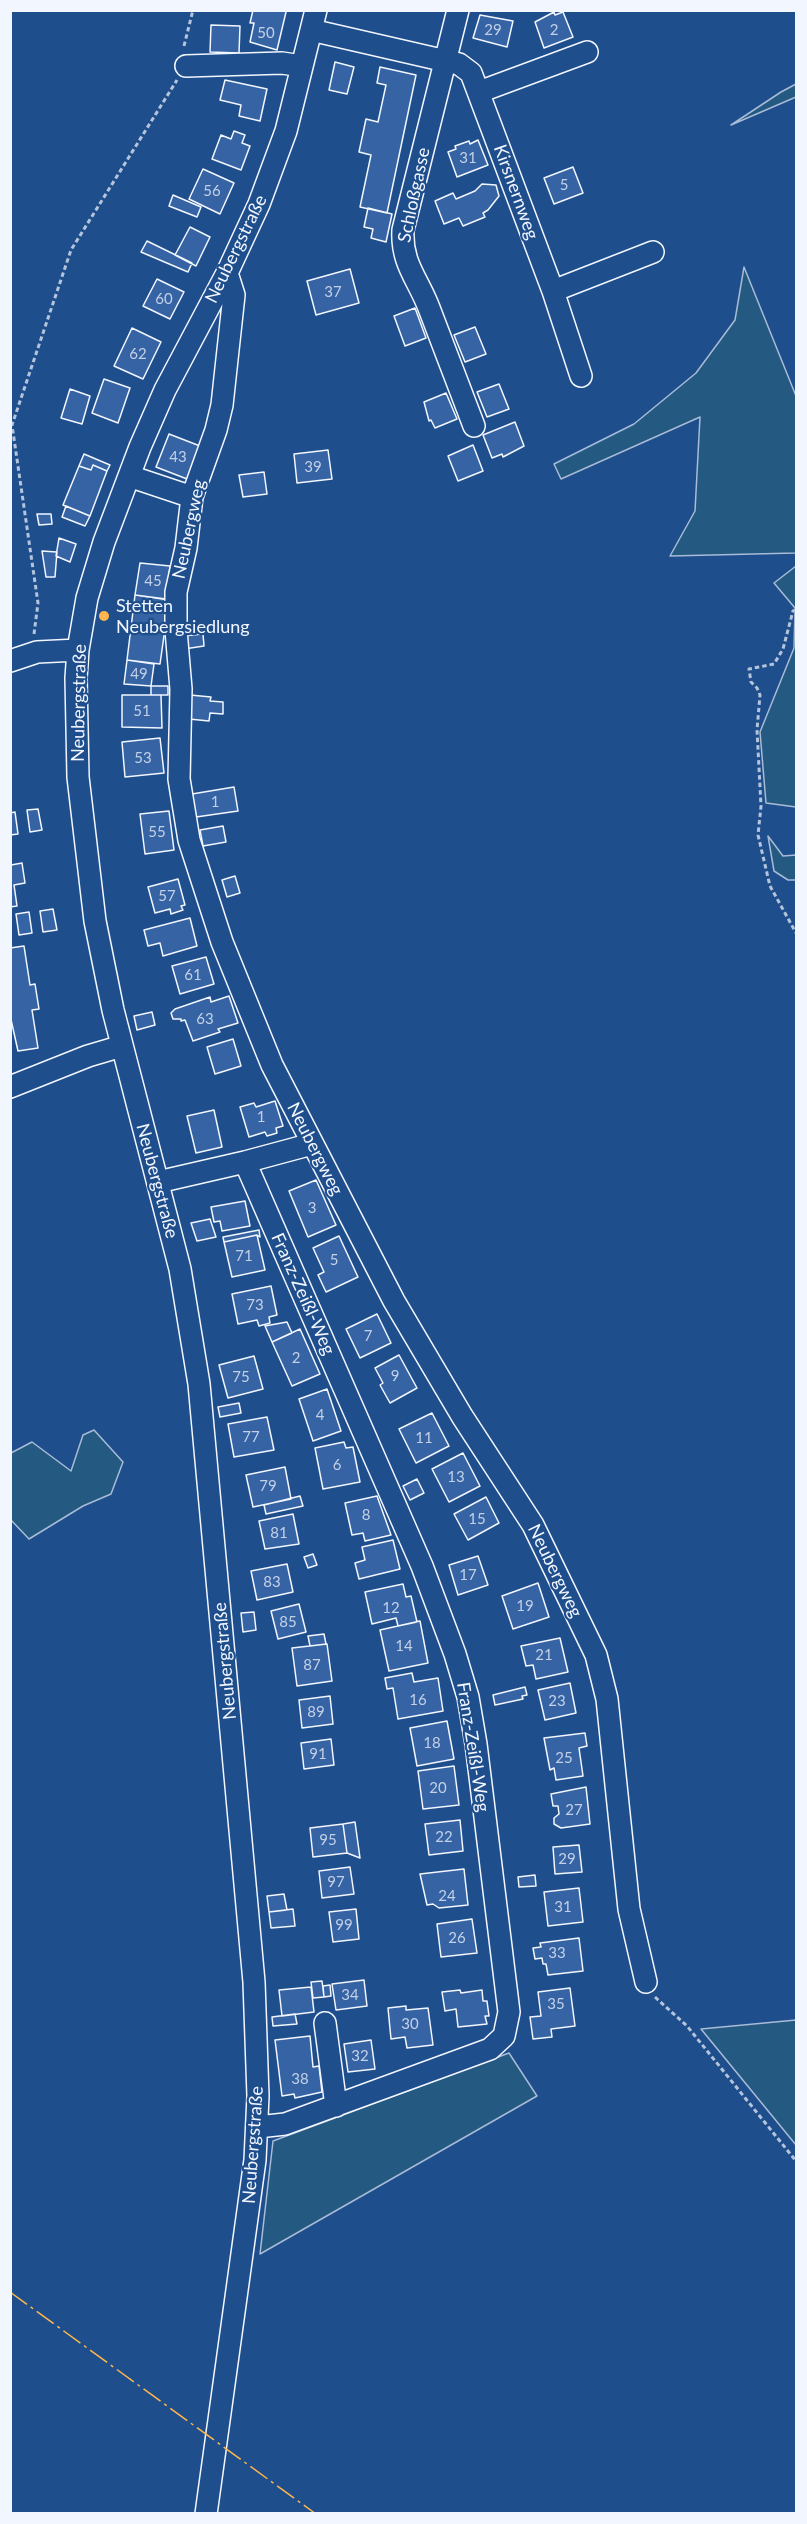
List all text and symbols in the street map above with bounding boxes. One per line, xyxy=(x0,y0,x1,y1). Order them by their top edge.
house number: 29 xyxy=(484,21,502,39)
house number: 2 xyxy=(550,21,558,39)
house number: 50 xyxy=(257,24,275,42)
street label: Kirsnernweg xyxy=(489,142,543,242)
street label: Schloßgasse xyxy=(393,146,435,244)
house number: 31 xyxy=(459,149,477,167)
house number: 5 xyxy=(560,176,568,194)
house number: 56 xyxy=(203,182,221,200)
street label: Neubergstraße xyxy=(200,191,272,307)
house number: 37 xyxy=(324,283,342,301)
house number: 60 xyxy=(155,290,173,308)
house number: 62 xyxy=(129,345,147,363)
house number: 43 xyxy=(169,448,187,466)
house number: 39 xyxy=(304,458,322,476)
street label: Neubergweg xyxy=(168,477,210,581)
house number: 45 xyxy=(144,572,162,590)
place label: Stetten Neubergsiedlung xyxy=(116,595,250,638)
marker: Stetten Neubergsiedlung xyxy=(97,609,111,623)
street label: Neubergstraße xyxy=(67,644,91,762)
house number: 49 xyxy=(130,665,148,683)
house number: 51 xyxy=(133,702,151,720)
house number: 53 xyxy=(134,749,152,767)
house number: 1 xyxy=(211,793,219,811)
house number: 55 xyxy=(148,823,166,841)
house number: 57 xyxy=(158,887,176,905)
house number: 61 xyxy=(184,966,202,984)
house number: 63 xyxy=(196,1010,214,1028)
street label: Neubergweg xyxy=(282,1099,348,1199)
house number: 1 xyxy=(257,1108,265,1126)
street label: Neubergstraße xyxy=(131,1121,183,1241)
house number: 3 xyxy=(308,1199,316,1217)
street label: Franz-Zeißl-Weg xyxy=(266,1230,340,1358)
house number: 71 xyxy=(235,1247,253,1265)
house number: 5 xyxy=(330,1251,338,1269)
house number: 73 xyxy=(246,1296,264,1314)
house number: 7 xyxy=(364,1327,372,1345)
house number: 2 xyxy=(292,1349,300,1367)
house number: 9 xyxy=(391,1367,399,1385)
house number: 75 xyxy=(232,1368,250,1386)
house number: 4 xyxy=(316,1406,324,1424)
house number: 77 xyxy=(242,1428,260,1446)
house number: 11 xyxy=(415,1429,433,1447)
house number: 6 xyxy=(333,1456,341,1474)
house number: 13 xyxy=(447,1468,465,1486)
house number: 79 xyxy=(259,1477,277,1495)
house number: 8 xyxy=(362,1506,370,1524)
house number: 15 xyxy=(468,1510,486,1528)
street label: Neubergweg xyxy=(523,1521,587,1621)
house number: 81 xyxy=(270,1524,288,1542)
house number: 17 xyxy=(459,1566,477,1584)
house number: 83 xyxy=(263,1573,281,1591)
house number: 19 xyxy=(516,1597,534,1615)
house number: 12 xyxy=(382,1599,400,1617)
street label: Neubergstraße xyxy=(209,1601,241,1721)
house number: 85 xyxy=(279,1613,297,1631)
house number: 14 xyxy=(395,1637,413,1655)
house number: 21 xyxy=(535,1646,553,1664)
house number: 87 xyxy=(303,1656,321,1674)
street label: Franz-Zeißl-Weg xyxy=(452,1681,494,1813)
house number: 16 xyxy=(409,1691,427,1709)
house number: 23 xyxy=(548,1692,566,1710)
house number: 89 xyxy=(307,1703,325,1721)
house number: 18 xyxy=(423,1734,441,1752)
house number: 91 xyxy=(309,1745,327,1763)
house number: 25 xyxy=(555,1749,573,1767)
house number: 20 xyxy=(429,1779,447,1797)
house number: 27 xyxy=(565,1801,583,1819)
house number: 22 xyxy=(435,1828,453,1846)
house number: 95 xyxy=(319,1831,337,1849)
house number: 29 xyxy=(558,1850,576,1868)
house number: 97 xyxy=(327,1873,345,1891)
house number: 24 xyxy=(438,1887,456,1905)
house number: 31 xyxy=(554,1898,572,1916)
house number: 99 xyxy=(335,1916,353,1934)
house number: 26 xyxy=(448,1929,466,1947)
house number: 33 xyxy=(548,1944,566,1962)
house number: 34 xyxy=(341,1986,359,2004)
house number: 35 xyxy=(547,1995,565,2013)
house number: 30 xyxy=(401,2015,419,2033)
house number: 32 xyxy=(351,2047,369,2065)
house number: 38 xyxy=(291,2070,309,2088)
street label: Neubergstraße xyxy=(238,2085,268,2205)

